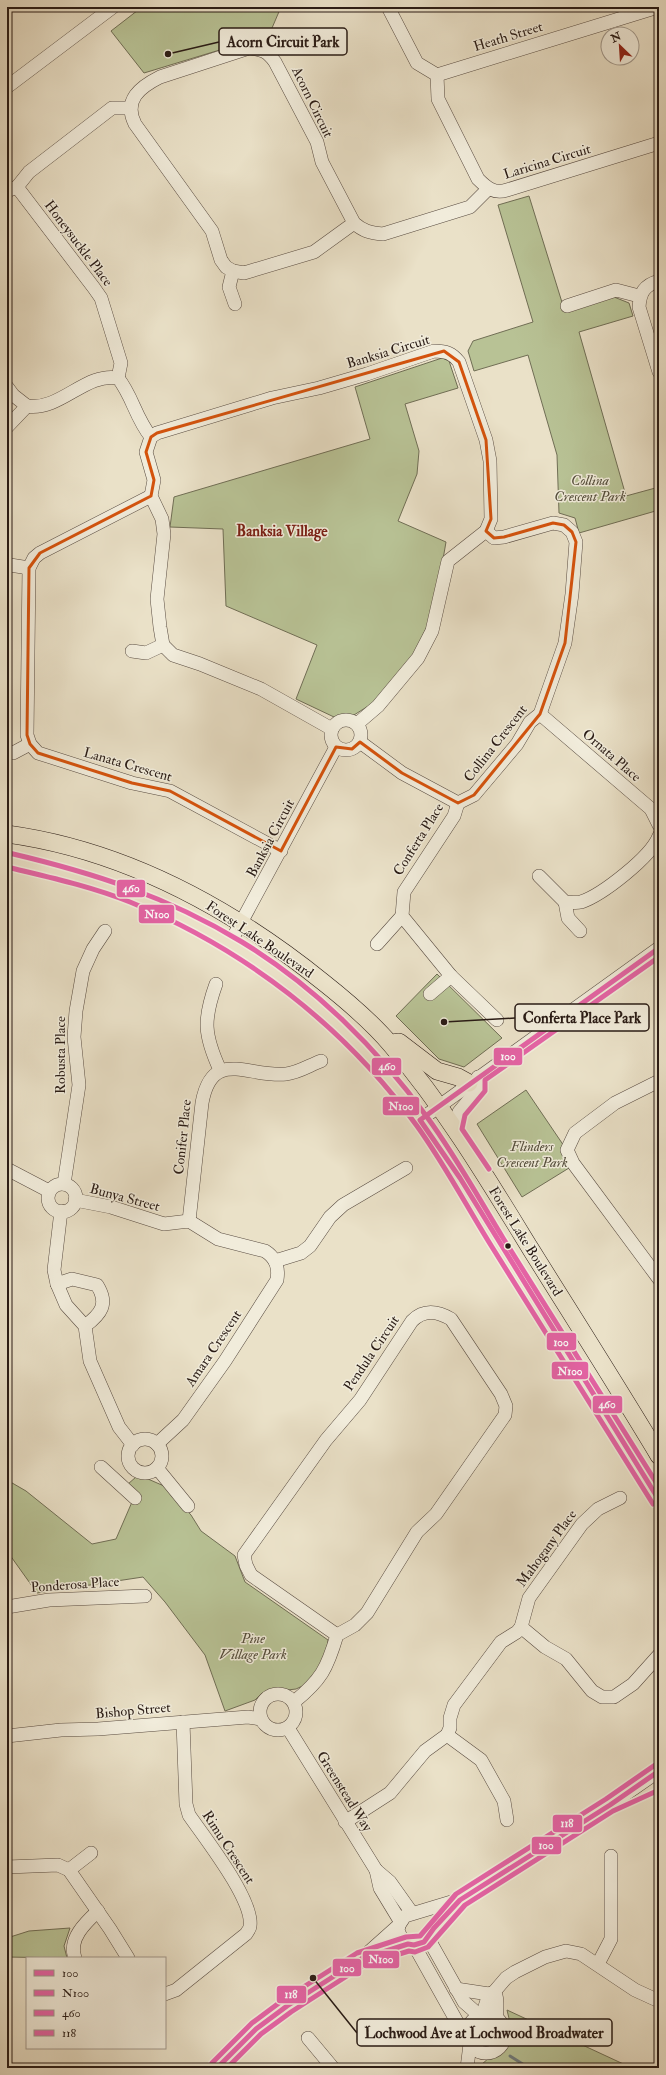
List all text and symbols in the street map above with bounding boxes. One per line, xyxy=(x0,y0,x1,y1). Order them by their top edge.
street label: Heath Street xyxy=(471,18,545,55)
north arrow xyxy=(600,26,640,66)
callout: Acorn Circuit Park xyxy=(219,28,347,55)
text: N xyxy=(608,29,624,46)
text: Acorn Circuit Park xyxy=(226,33,340,52)
street label: Acorn Circuit xyxy=(288,63,337,141)
street label: Laricina Circuit xyxy=(502,140,593,183)
street label: Honeysuckle Place xyxy=(40,197,116,290)
street label: Banksia Circuit xyxy=(345,331,432,372)
park label: Collina Crescent Park xyxy=(554,472,626,505)
district label: Banksia Village xyxy=(236,522,328,542)
street label: Collina Crescent xyxy=(460,701,531,785)
street label: Ornata Place xyxy=(579,725,644,785)
street label: Lanata Crescent xyxy=(82,744,174,785)
street label: Banksia Circuit xyxy=(243,796,298,880)
street label: Conferta Place xyxy=(389,800,447,879)
line badge: 460 xyxy=(116,879,146,898)
text: 460 xyxy=(121,882,140,896)
street label: Forest Lake Boulevard xyxy=(203,897,317,982)
line badge: N100 xyxy=(138,904,175,924)
text: N100 xyxy=(144,908,170,921)
callout: Conferta Place Park xyxy=(515,1004,649,1031)
text: Conferta Place Park xyxy=(523,1009,642,1028)
street label: Robusta Place xyxy=(52,1016,69,1094)
line badge: 100 xyxy=(493,1047,523,1066)
text: 100 xyxy=(500,1050,516,1063)
line badge: 460 xyxy=(371,1057,402,1076)
text: 460 xyxy=(377,1060,396,1074)
line badge: N100 xyxy=(382,1096,420,1116)
street label: Conifer Place xyxy=(170,1099,195,1175)
text: N100 xyxy=(388,1100,414,1113)
park label: Flinders Crescent Park xyxy=(496,1138,568,1171)
street label: Bunya Street xyxy=(88,1180,162,1216)
street label: Forest Lake Boulevard xyxy=(485,1183,566,1299)
unlabelled marker xyxy=(503,1241,513,1251)
street label: Amara Crescent xyxy=(181,1306,245,1391)
street label: Pendula Circuit xyxy=(340,1312,403,1394)
line badge: 100 xyxy=(546,1332,577,1351)
text: 100 xyxy=(553,1336,569,1349)
line badge: N100 xyxy=(551,1361,589,1380)
text: N100 xyxy=(557,1365,583,1378)
line badge: 460 xyxy=(592,1395,623,1414)
text: 460 xyxy=(597,1398,616,1412)
street label: Mahogany Place xyxy=(513,1506,581,1591)
street label: Ponderosa Place xyxy=(30,1573,120,1596)
park label: Pine Village Park xyxy=(219,1630,287,1663)
street label: Bishop Street xyxy=(95,1699,172,1723)
street label: Greenstead Way xyxy=(312,1748,376,1836)
street label: Rimu Crescent xyxy=(199,1808,259,1887)
line badge: 118 xyxy=(552,1814,583,1833)
text: 118 xyxy=(560,1817,574,1830)
line badge: 100 xyxy=(531,1836,562,1855)
text: 100 xyxy=(538,1839,554,1852)
line badge: N100 xyxy=(362,1950,400,1969)
text: N100 xyxy=(368,1953,394,1966)
legend xyxy=(26,1957,166,2049)
line badge: 100 xyxy=(332,1958,362,1977)
text: 100 xyxy=(339,1962,355,1975)
text: 100 xyxy=(62,1966,79,1981)
line badge: 118 xyxy=(276,1985,307,2004)
text: N100 xyxy=(62,1986,89,2001)
text: 118 xyxy=(284,1988,298,2001)
text: 460 xyxy=(62,2006,81,2021)
callout: Lochwood Ave at Lochwood Broadwater xyxy=(357,2019,612,2046)
text: Lochwood Ave at Lochwood Broadwater xyxy=(364,2024,604,2043)
text: 118 xyxy=(62,2026,77,2041)

